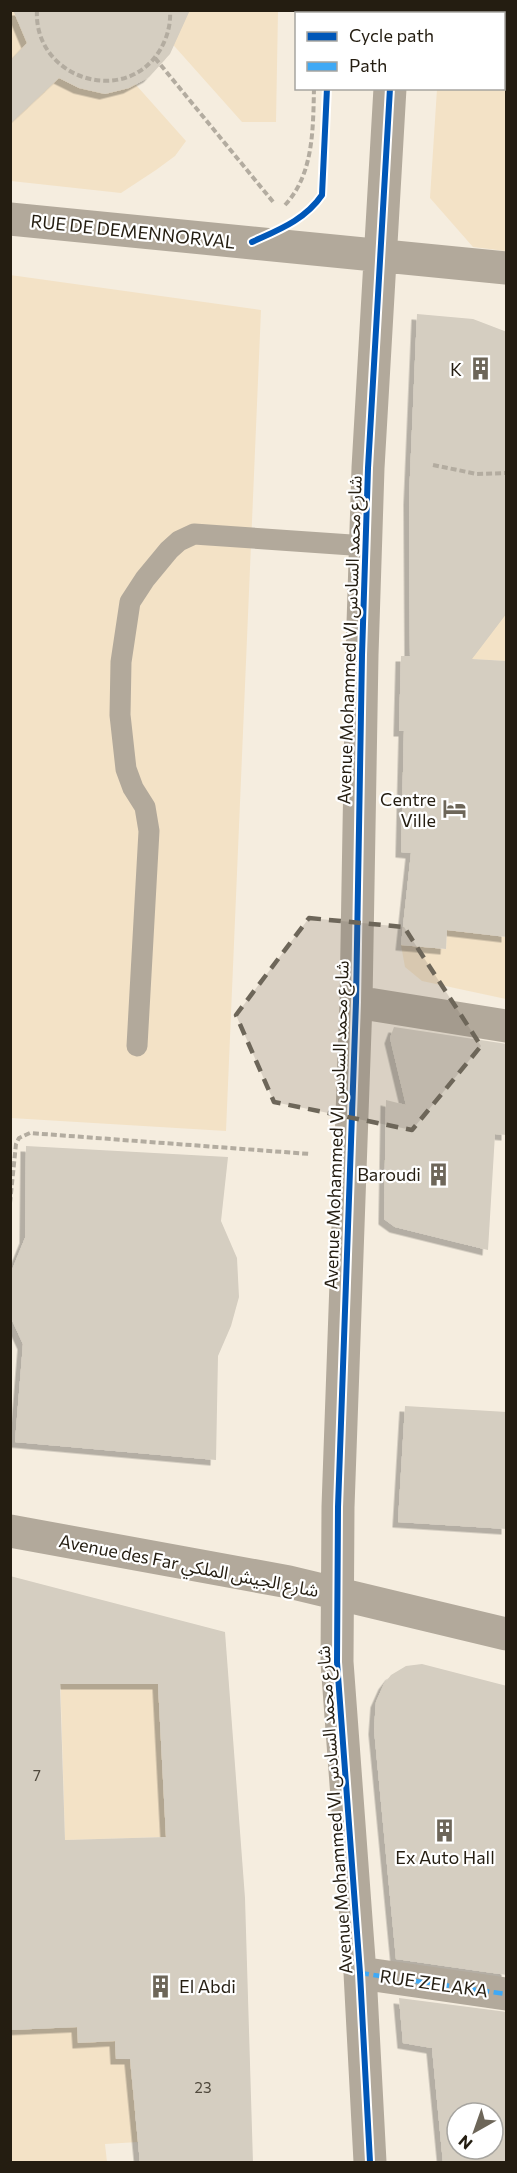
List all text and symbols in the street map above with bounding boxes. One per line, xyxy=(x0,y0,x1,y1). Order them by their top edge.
legend xyxy=(295,12,505,90)
text: Cycle path xyxy=(349,24,434,46)
text: Path xyxy=(349,54,387,76)
street label: RUE DE DEMENNORVAL xyxy=(30,209,236,253)
building icon: K xyxy=(467,356,493,382)
place label: K xyxy=(450,358,462,380)
street label: Avenue Mohammed VI شارع محمد السادس xyxy=(332,475,370,805)
place label: Centre Ville xyxy=(380,788,436,831)
hotel icon: Centre Ville xyxy=(441,796,467,822)
street label: Avenue Mohammed VI شارع محمد السادس xyxy=(319,960,357,1290)
building icon: Baroudi xyxy=(426,1161,452,1187)
place label: Baroudi xyxy=(357,1163,421,1185)
street label: Avenue des Far شارع الجيش الملكي xyxy=(57,1529,321,1605)
street label: Avenue Mohammed VI شارع محمد السادس xyxy=(312,1645,360,1975)
house number: 7 xyxy=(33,1766,41,1784)
building icon: Ex Auto Hall xyxy=(432,1818,458,1844)
place label: Ex Auto Hall xyxy=(395,1846,495,1868)
street label: RUE ZELAKA xyxy=(379,1965,489,2001)
building icon: El Abdi xyxy=(148,1973,174,1999)
place label: El Abdi xyxy=(179,1975,236,1997)
house number: 23 xyxy=(195,2078,211,2096)
north arrow xyxy=(445,2101,505,2161)
text: N xyxy=(454,2132,476,2154)

